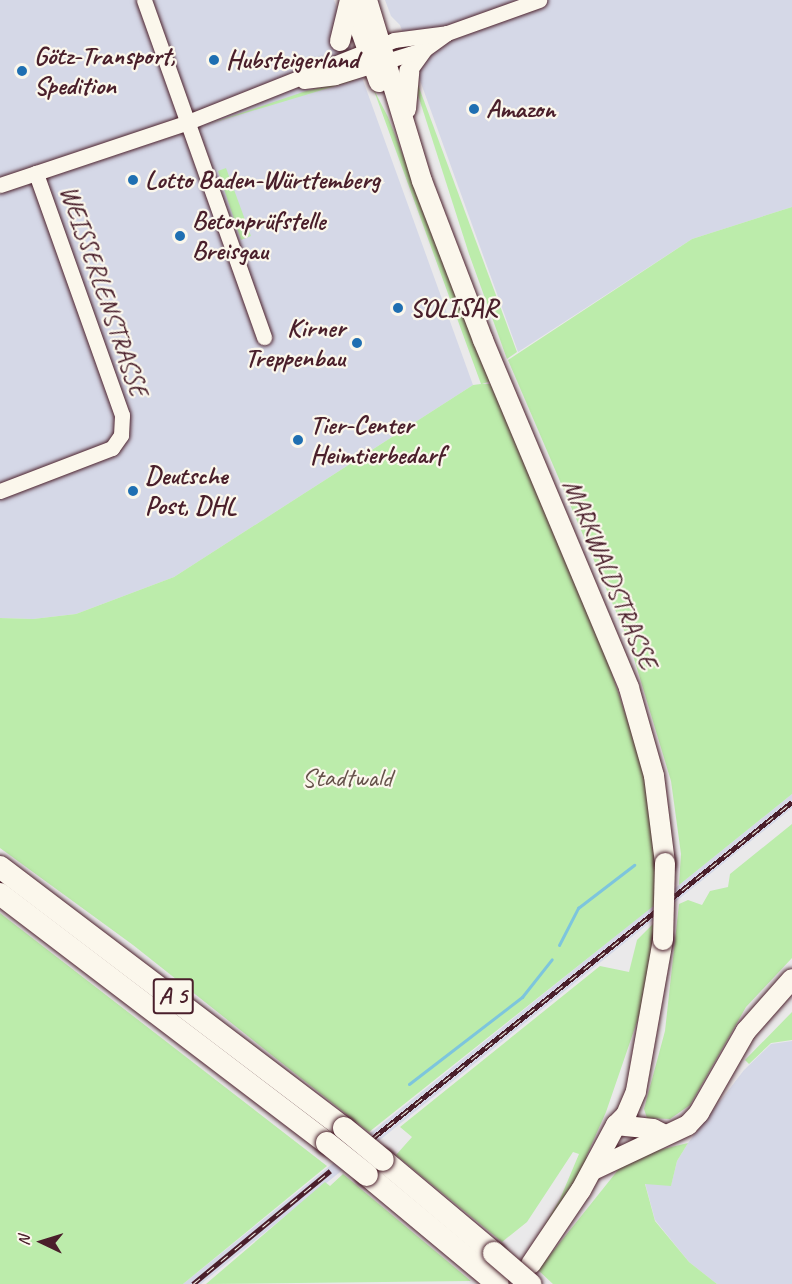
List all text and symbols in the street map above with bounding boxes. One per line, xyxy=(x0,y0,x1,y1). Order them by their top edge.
place label: Götz-Transport, Spedition xyxy=(34,40,175,101)
place label: Hubsteigerland xyxy=(226,44,358,76)
marker: Hubsteigerland xyxy=(207,53,221,67)
marker: Götz-Transport, Spedition xyxy=(15,64,29,78)
place label: Amazon xyxy=(486,93,555,125)
marker: Amazon xyxy=(467,102,481,116)
place label: Lotto Baden-Württemberg xyxy=(145,164,381,196)
marker: Lotto Baden-Württemberg xyxy=(126,173,140,187)
street label: WEISSERLENSTRASSE xyxy=(53,181,155,401)
place label: Betonprüfstelle Breisgau xyxy=(192,205,325,266)
marker: Betonprüfstelle Breisgau xyxy=(173,229,187,243)
place label: SOLISAR xyxy=(410,292,497,324)
marker: SOLISAR xyxy=(391,301,405,315)
place label: Kirner Treppenbau xyxy=(245,312,345,374)
marker: Kirner Treppenbau xyxy=(350,336,364,350)
place label: Tier-Center Heimtierbedarf xyxy=(310,409,444,470)
marker: Tier-Center Heimtierbedarf xyxy=(291,433,305,447)
place label: Deutsche Post, DHL xyxy=(145,460,236,522)
street label: MARKWALDSTRASSE xyxy=(556,474,664,674)
marker: Deutsche Post, DHL xyxy=(126,484,140,498)
park label: Stadtwald xyxy=(302,762,392,794)
road number: A 5 xyxy=(152,975,194,1017)
north arrow xyxy=(12,1212,72,1272)
text: N xyxy=(14,1235,34,1246)

